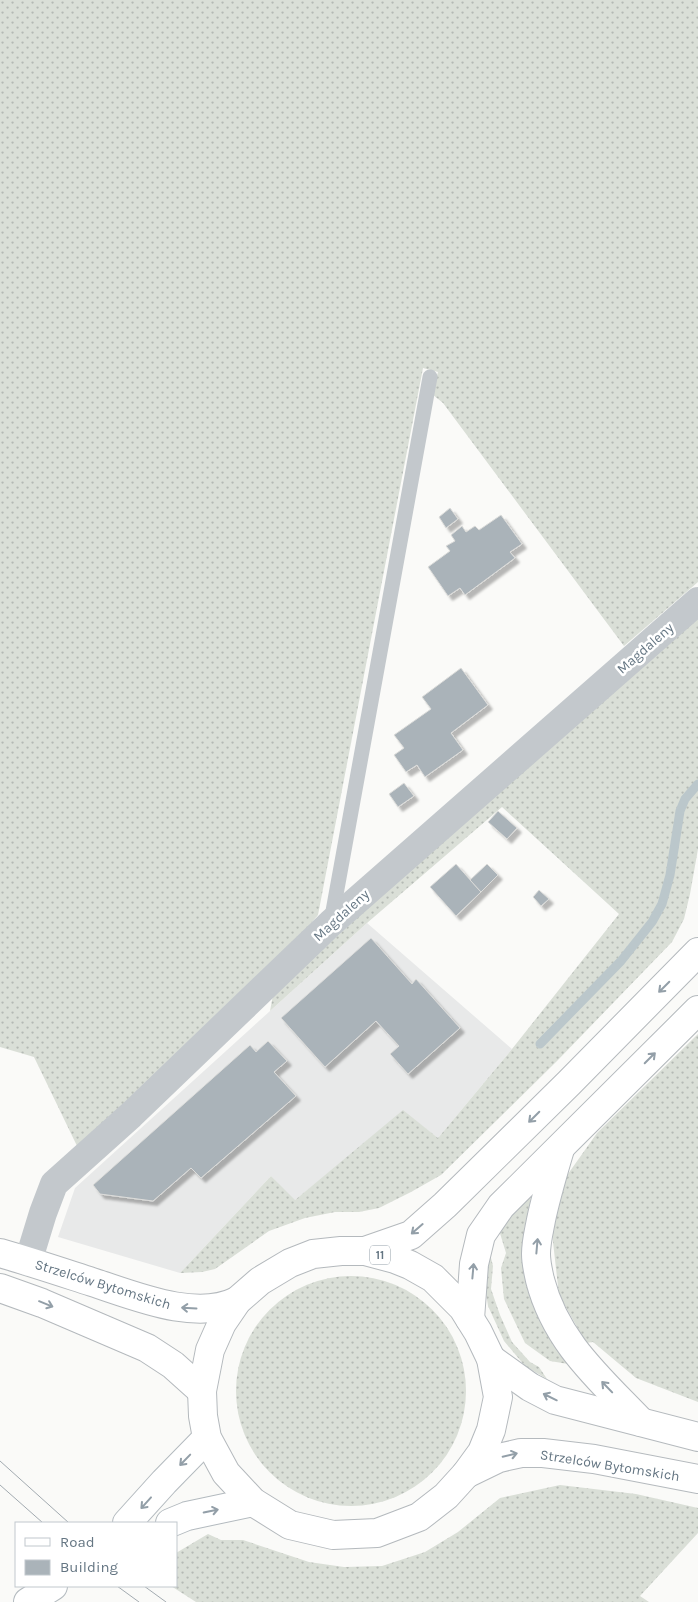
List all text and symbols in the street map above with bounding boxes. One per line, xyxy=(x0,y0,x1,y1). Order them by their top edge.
street label: Magdaleny xyxy=(614,619,678,678)
street label: Magdaleny xyxy=(310,885,373,945)
one-way arrow xyxy=(658,981,670,993)
one-way arrow xyxy=(643,1052,656,1064)
one-way arrow xyxy=(528,1111,541,1123)
one-way arrow xyxy=(411,1224,424,1235)
one-way arrow xyxy=(532,1238,542,1254)
road number: 11 xyxy=(370,1246,390,1264)
street label: Strzelców Bytomskich xyxy=(33,1256,173,1313)
one-way arrow xyxy=(469,1263,478,1279)
one-way arrow xyxy=(38,1300,53,1310)
one-way arrow xyxy=(182,1303,198,1312)
one-way arrow xyxy=(601,1381,613,1393)
one-way arrow xyxy=(542,1392,557,1402)
street label: Strzelców Bytomskich xyxy=(539,1446,681,1485)
one-way arrow xyxy=(502,1450,518,1459)
one-way arrow xyxy=(179,1454,192,1466)
one-way arrow xyxy=(140,1496,151,1509)
one-way arrow xyxy=(202,1506,218,1515)
legend xyxy=(15,1522,178,1587)
text: Road xyxy=(60,1533,95,1551)
text: Building xyxy=(60,1558,118,1576)

